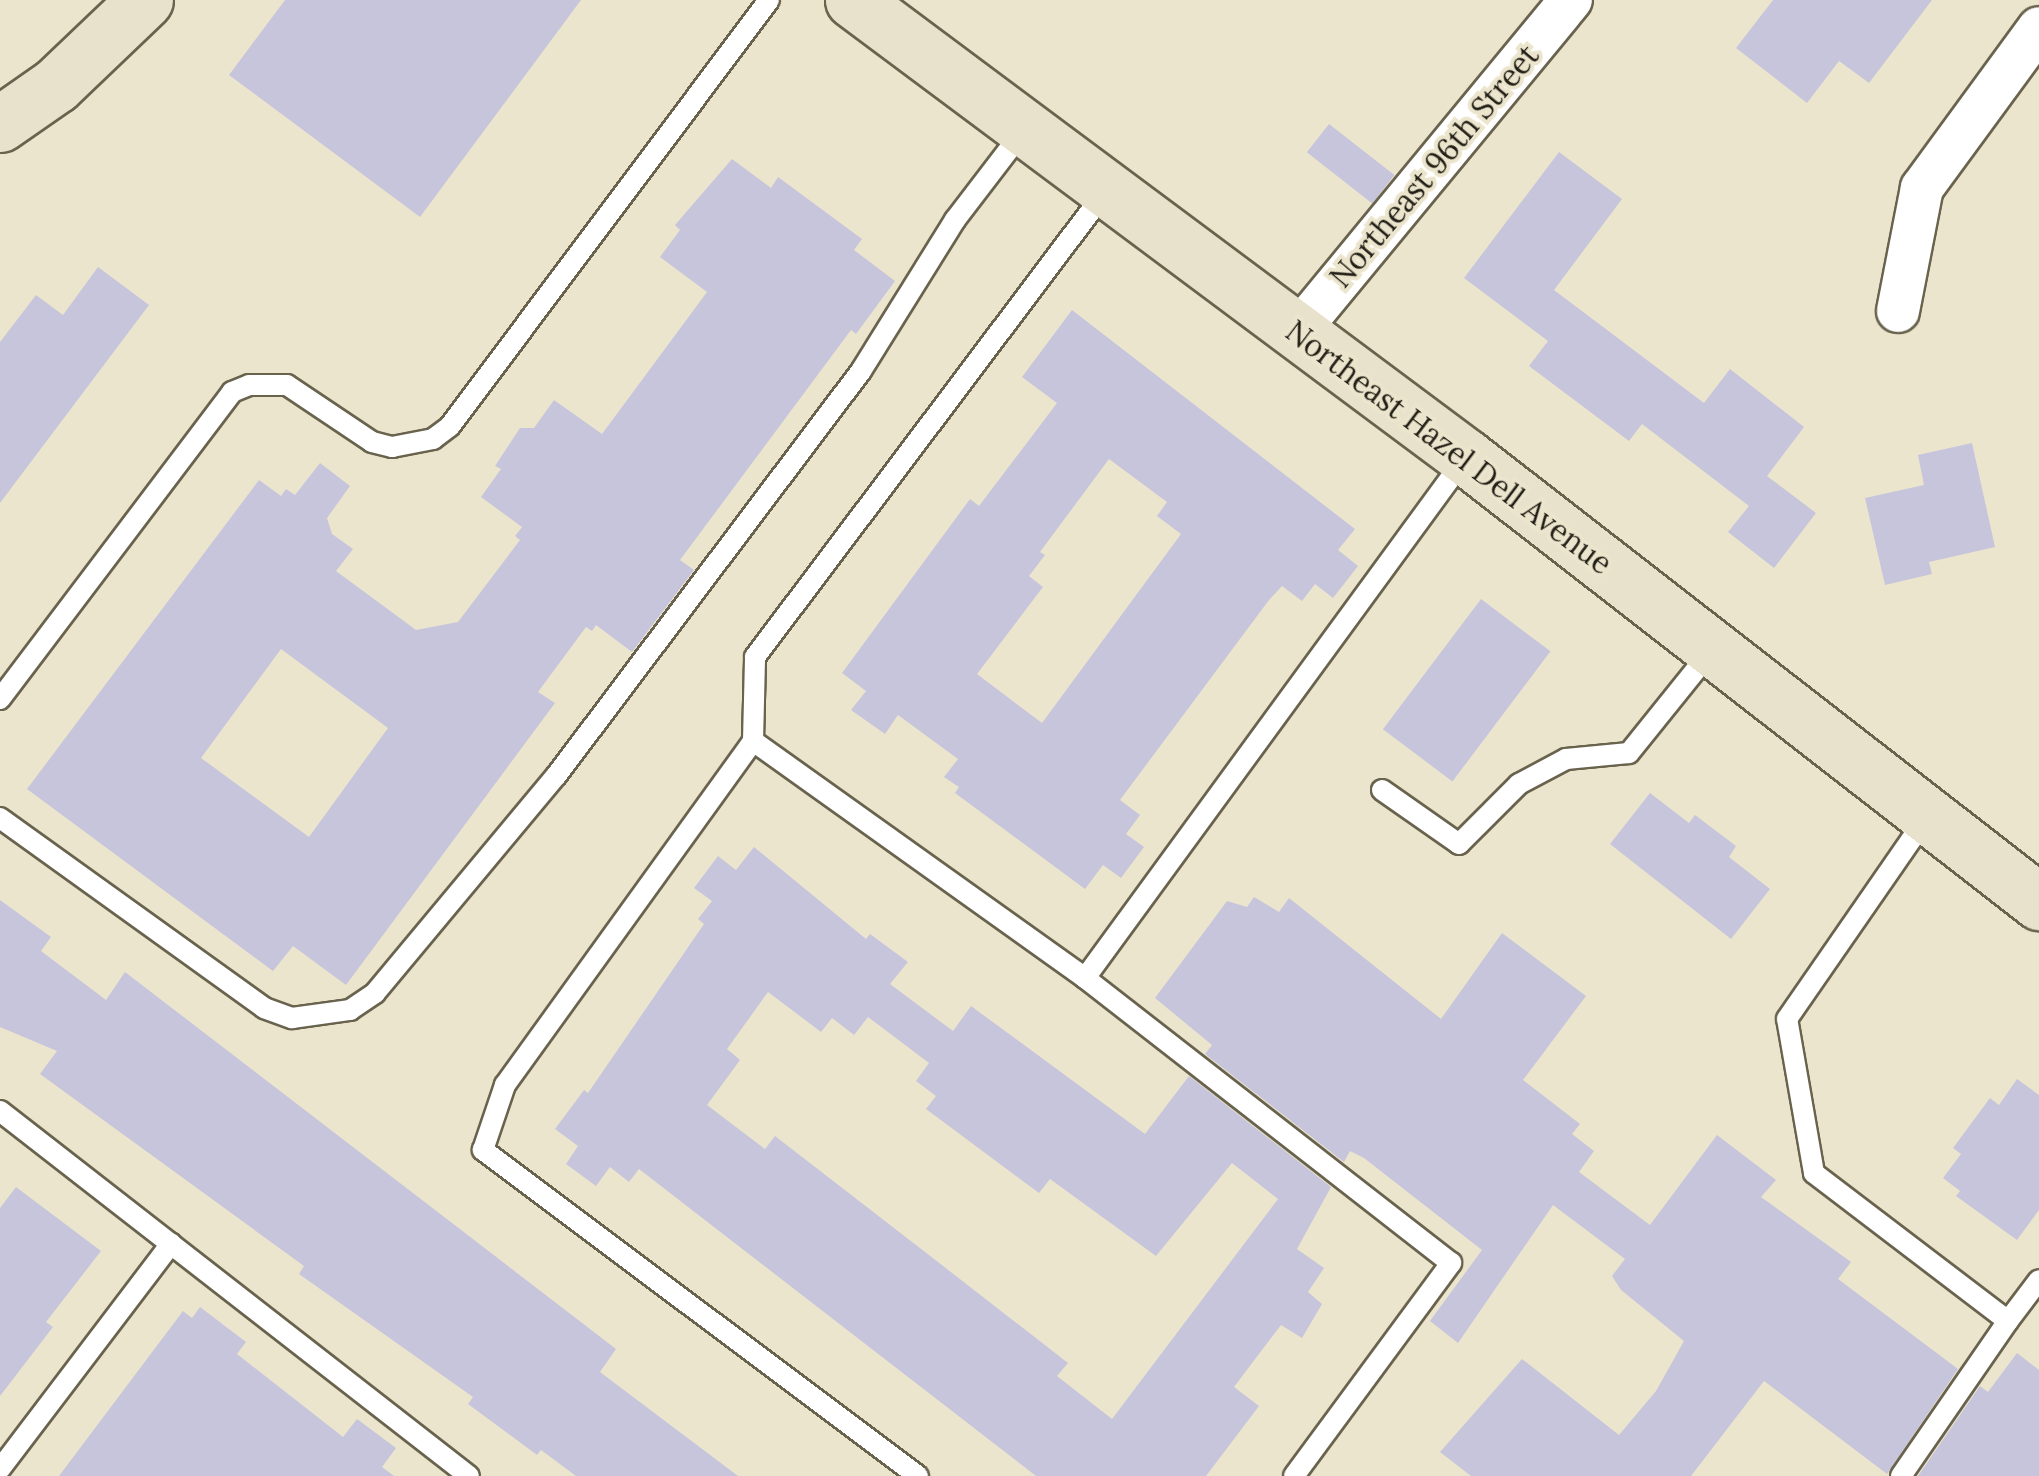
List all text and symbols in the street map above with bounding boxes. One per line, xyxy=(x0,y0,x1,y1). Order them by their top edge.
street label: Northeast 96th Street xyxy=(1322,38,1546,294)
street label: Northeast Hazel Dell Avenue xyxy=(1279,313,1619,581)

